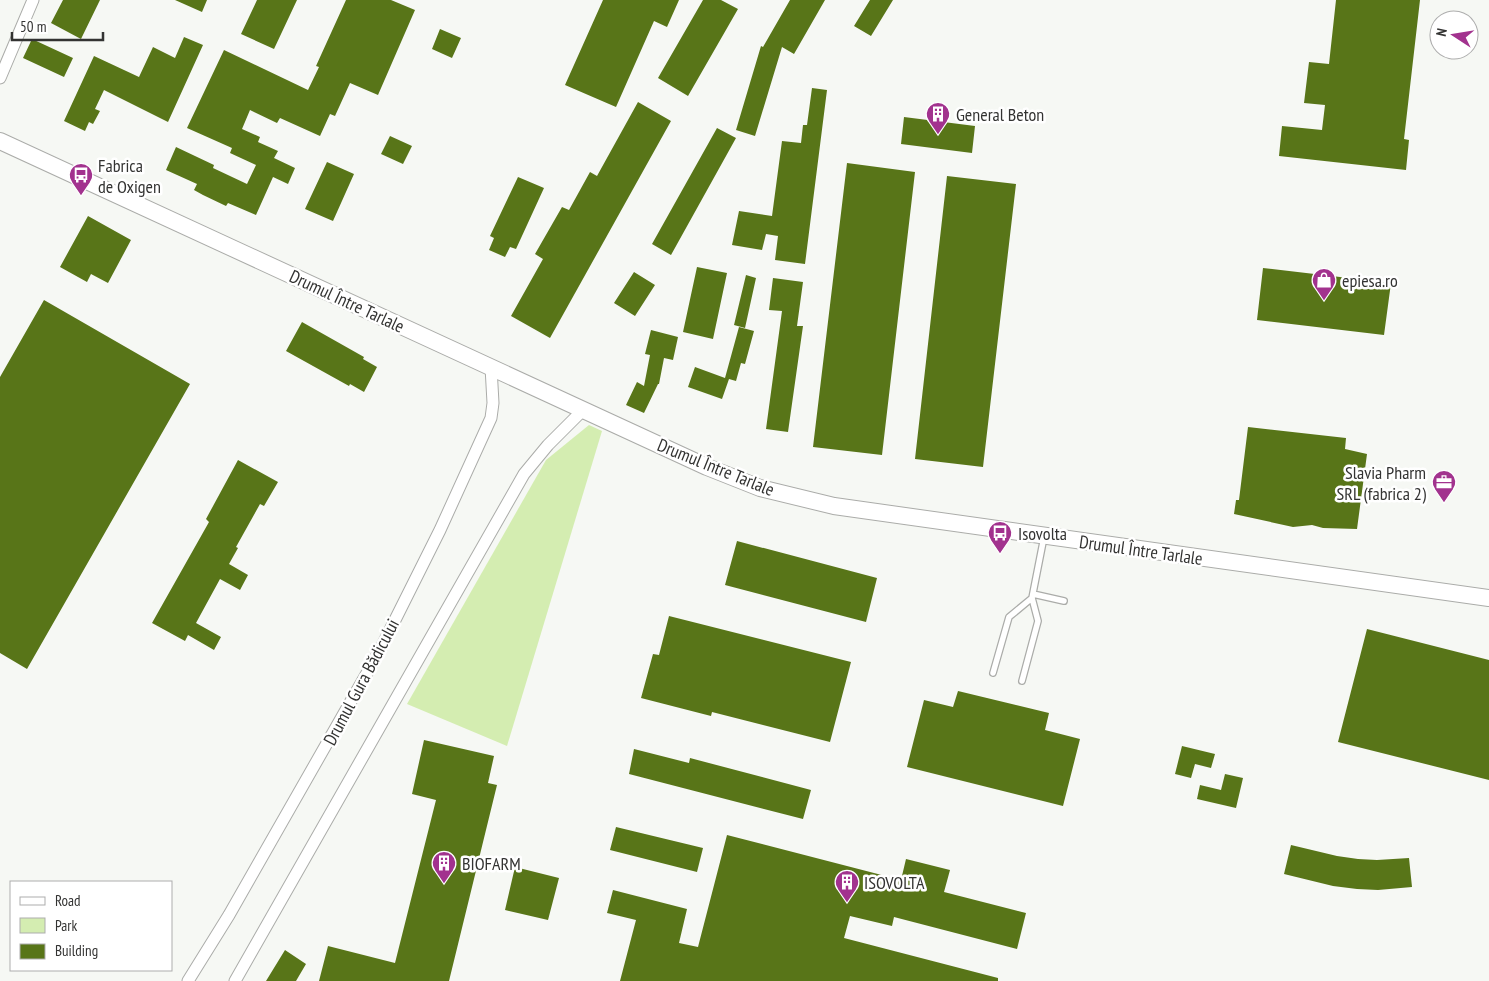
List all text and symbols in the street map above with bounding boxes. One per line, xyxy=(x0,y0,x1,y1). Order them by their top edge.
scale bar xyxy=(12,10,104,42)
north arrow xyxy=(1429,10,1479,60)
text: 50 m xyxy=(20,17,46,36)
text: N xyxy=(1432,27,1451,38)
building icon: General Beton xyxy=(925,101,951,135)
place label: General Beton xyxy=(956,103,1044,126)
place label: Fabrica de Oxigen xyxy=(98,154,161,198)
bus stop icon: Fabrica de Oxigen xyxy=(68,162,94,196)
street label: Drumul Între Tarlale xyxy=(286,264,408,338)
shop icon: epiesa.ro xyxy=(1311,267,1337,301)
place label: epiesa.ro xyxy=(1342,269,1398,292)
street label: Drumul Între Tarlale xyxy=(654,433,778,501)
place label: Slavia Pharm SRL (fabrica 2) xyxy=(1337,461,1427,505)
office icon: Slavia Pharm SRL (fabrica 2) xyxy=(1431,469,1457,503)
bus stop icon: Isovolta xyxy=(987,520,1013,554)
place label: Isovolta xyxy=(1018,522,1067,545)
street label: Drumul Între Tarlale xyxy=(1078,530,1204,570)
street label: Drumul Gura Bădicului xyxy=(318,615,404,749)
building icon: BIOFARM xyxy=(431,850,457,884)
place label: BIOFARM xyxy=(462,852,521,875)
building icon: ISOVOLTA xyxy=(834,869,860,903)
place label: ISOVOLTA xyxy=(864,871,925,894)
legend xyxy=(10,881,172,971)
text: Road xyxy=(55,891,81,910)
text: Park xyxy=(55,916,77,935)
text: Building xyxy=(55,941,98,960)

